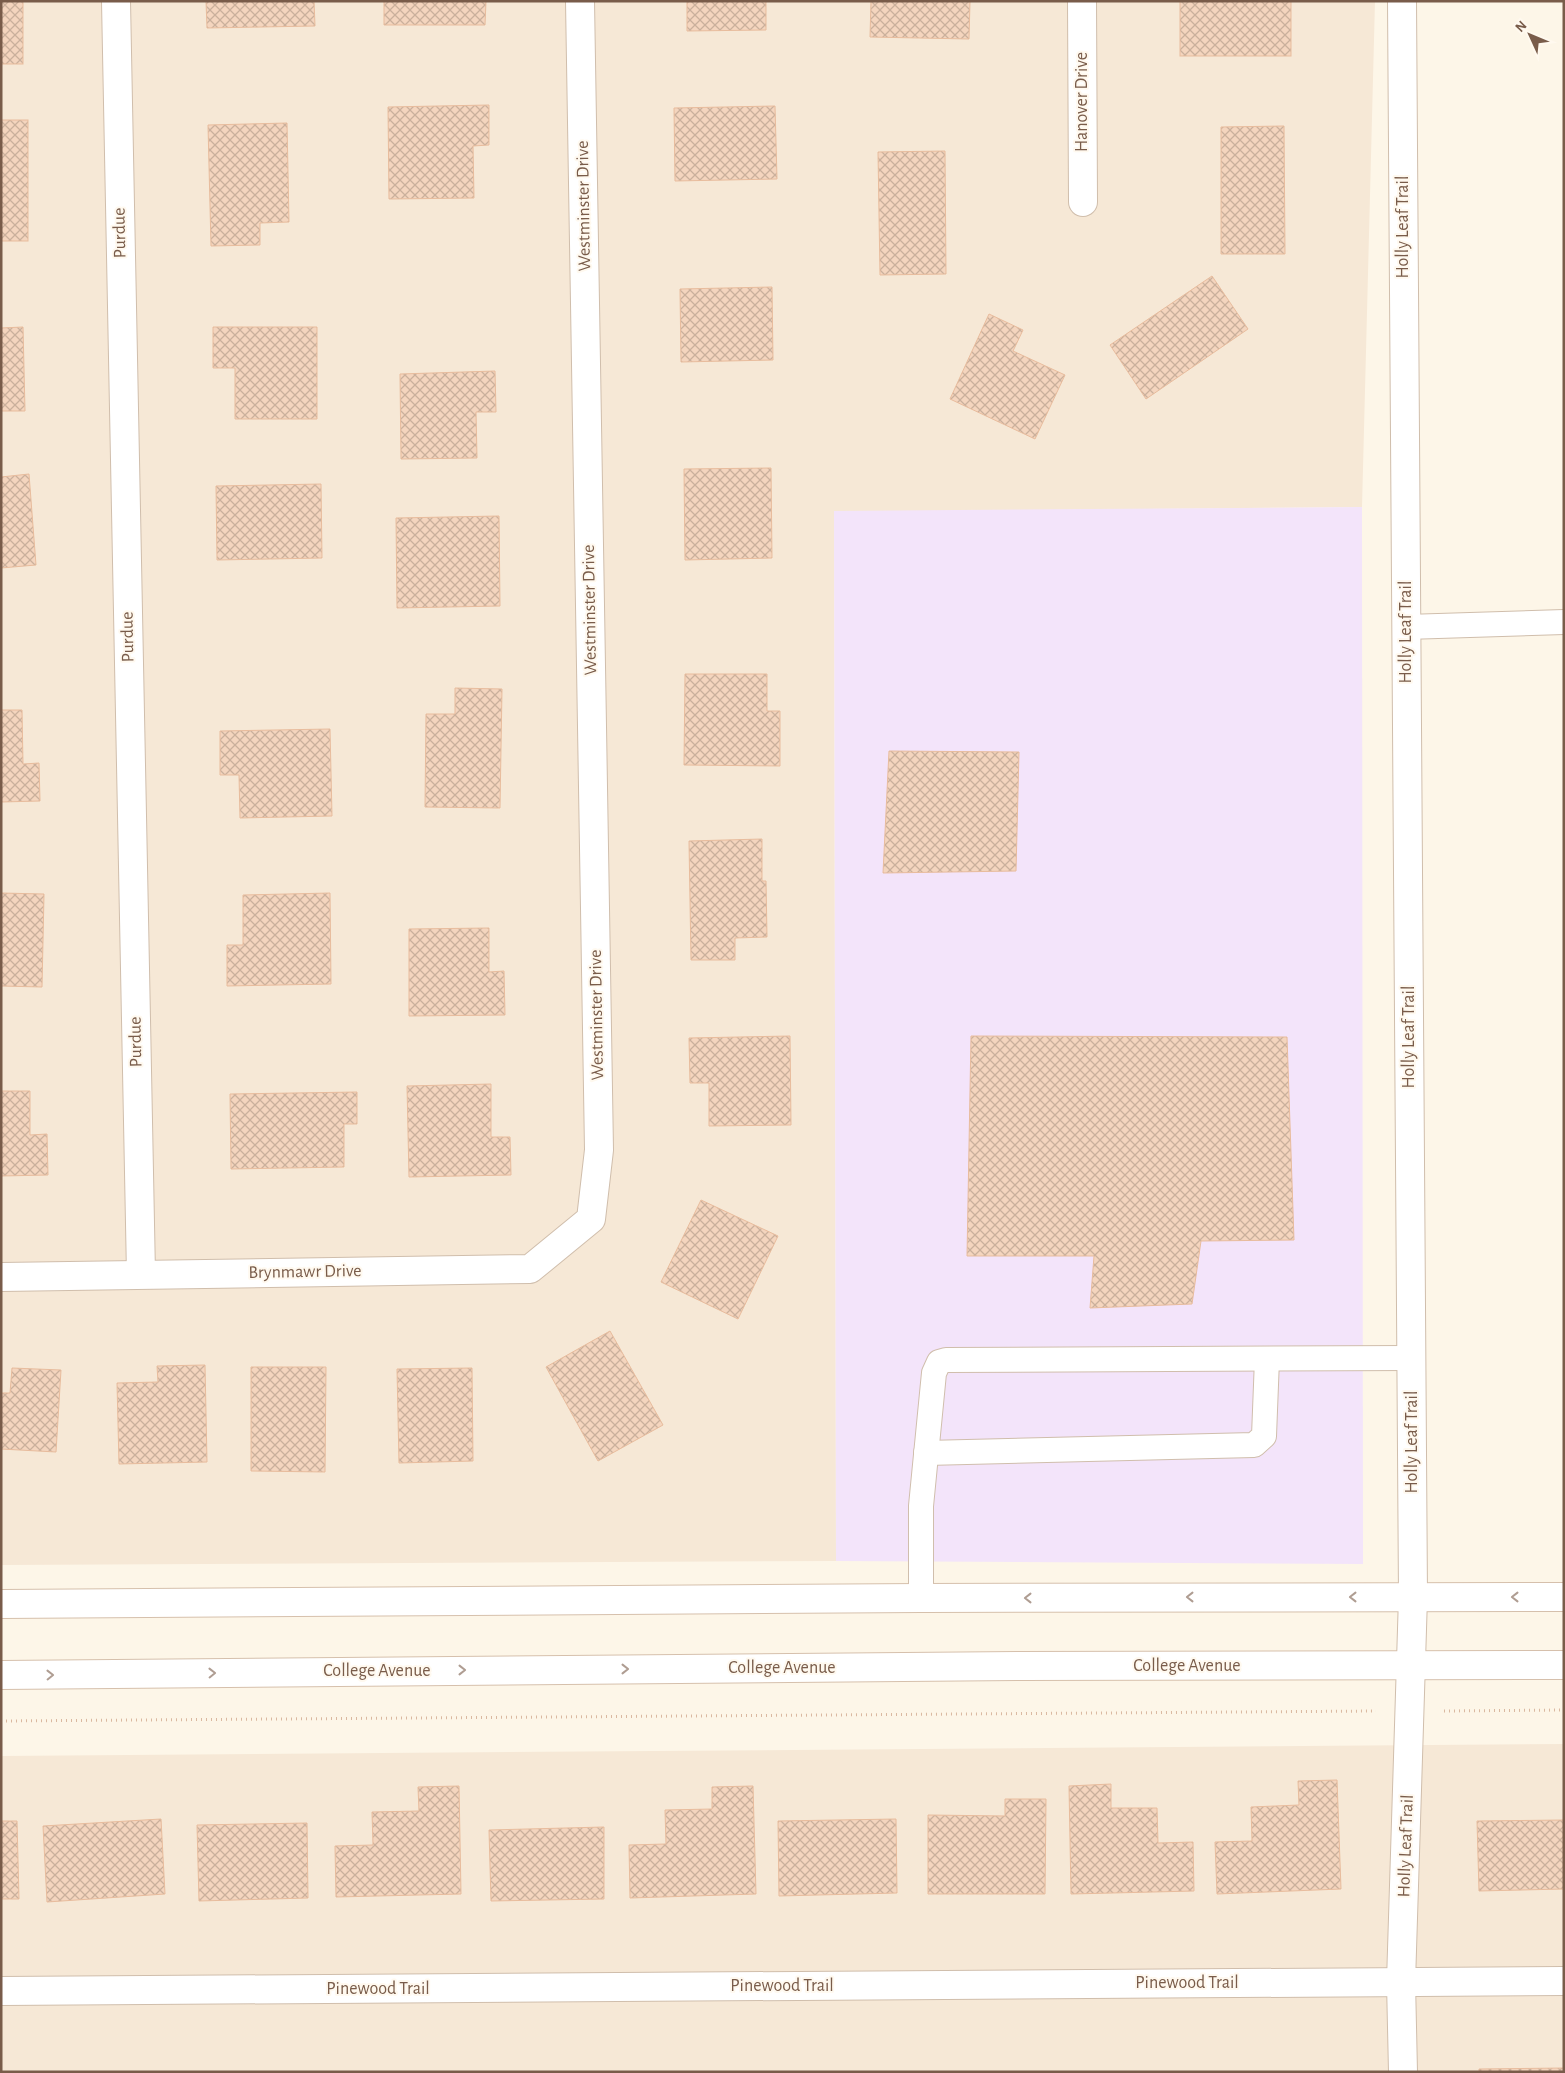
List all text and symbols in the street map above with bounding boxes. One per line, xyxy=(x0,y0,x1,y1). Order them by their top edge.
north arrow xyxy=(1505,10,1555,60)
text: N xyxy=(1513,18,1530,35)
street label: Hanover Drive xyxy=(1073,52,1091,152)
street label: Westminster Drive xyxy=(574,141,594,271)
street label: Holly Leaf Trail xyxy=(1394,176,1412,278)
street label: Purdue xyxy=(111,207,129,259)
street label: Westminster Drive xyxy=(580,545,600,675)
street label: Holly Leaf Trail xyxy=(1397,581,1415,683)
street label: Purdue xyxy=(119,611,137,663)
street label: Westminster Drive xyxy=(587,950,607,1080)
street label: Holly Leaf Trail xyxy=(1400,986,1418,1088)
street label: Purdue xyxy=(127,1016,145,1068)
street label: Brynmawr Drive xyxy=(248,1262,362,1282)
street label: Holly Leaf Trail xyxy=(1403,1391,1421,1493)
one-way arrow xyxy=(1186,1592,1194,1602)
one-way arrow xyxy=(1348,1592,1356,1602)
one-way arrow xyxy=(1511,1592,1518,1602)
one-way arrow xyxy=(1023,1593,1031,1603)
street label: College Avenue xyxy=(1133,1657,1241,1675)
street label: College Avenue xyxy=(728,1659,836,1677)
street label: College Avenue xyxy=(323,1662,431,1680)
one-way arrow xyxy=(622,1664,629,1674)
one-way arrow xyxy=(459,1665,467,1675)
one-way arrow xyxy=(209,1668,217,1678)
one-way arrow xyxy=(46,1670,54,1680)
street label: Holly Leaf Trail xyxy=(1395,1794,1417,1898)
street label: Pinewood Trail xyxy=(1135,1974,1239,1992)
street label: Pinewood Trail xyxy=(730,1977,834,1995)
street label: Pinewood Trail xyxy=(326,1980,430,1998)

